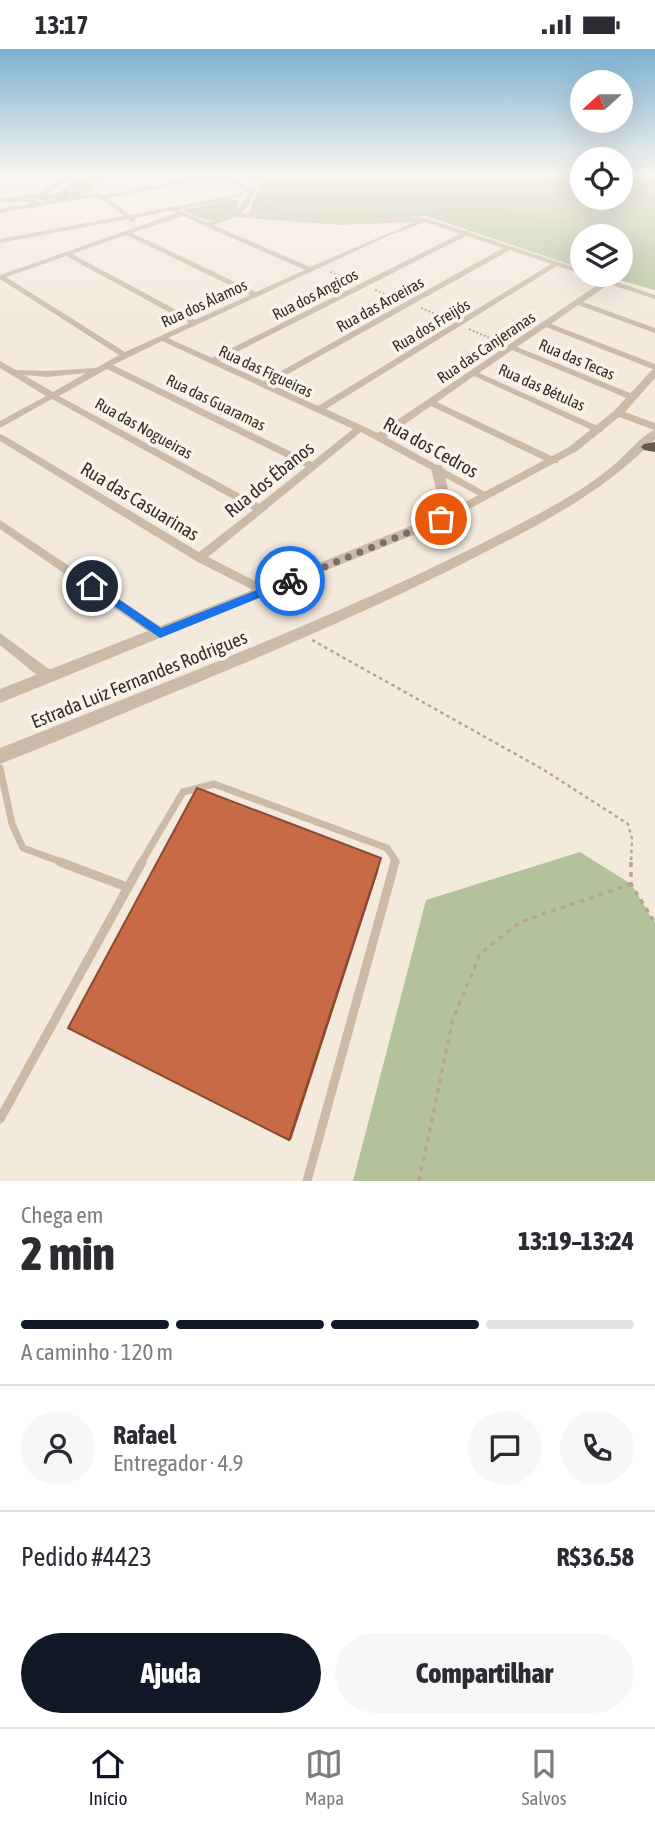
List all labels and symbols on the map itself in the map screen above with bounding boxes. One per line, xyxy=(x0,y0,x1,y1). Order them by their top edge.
north arrow xyxy=(570,70,634,133)
street label: Rua dos Angicos xyxy=(269,265,362,324)
street label: Rua das Aroeiras xyxy=(333,273,427,335)
street label: Rua dos Álamos xyxy=(158,275,250,331)
street label: Rua dos Freijós xyxy=(389,295,474,356)
street label: Rua das Canjeranas xyxy=(434,307,539,387)
street label: Rua das Tecas xyxy=(536,335,618,383)
street label: Rua das Figueiras xyxy=(216,341,316,402)
street label: Rua das Bétulas xyxy=(496,360,588,414)
street label: Rua das Guaramas xyxy=(163,370,269,434)
street label: Rua das Nogueiras xyxy=(92,394,196,463)
street label: Rua dos Cedros xyxy=(380,412,482,482)
street label: Rua dos Ébanos xyxy=(220,436,318,522)
street label: Rua das Casuarinas xyxy=(77,457,203,545)
pin xyxy=(411,489,471,549)
courier xyxy=(255,546,325,616)
pin xyxy=(62,556,122,616)
street label: Estrada Luiz Fernandes Rodrigues xyxy=(28,625,250,732)

